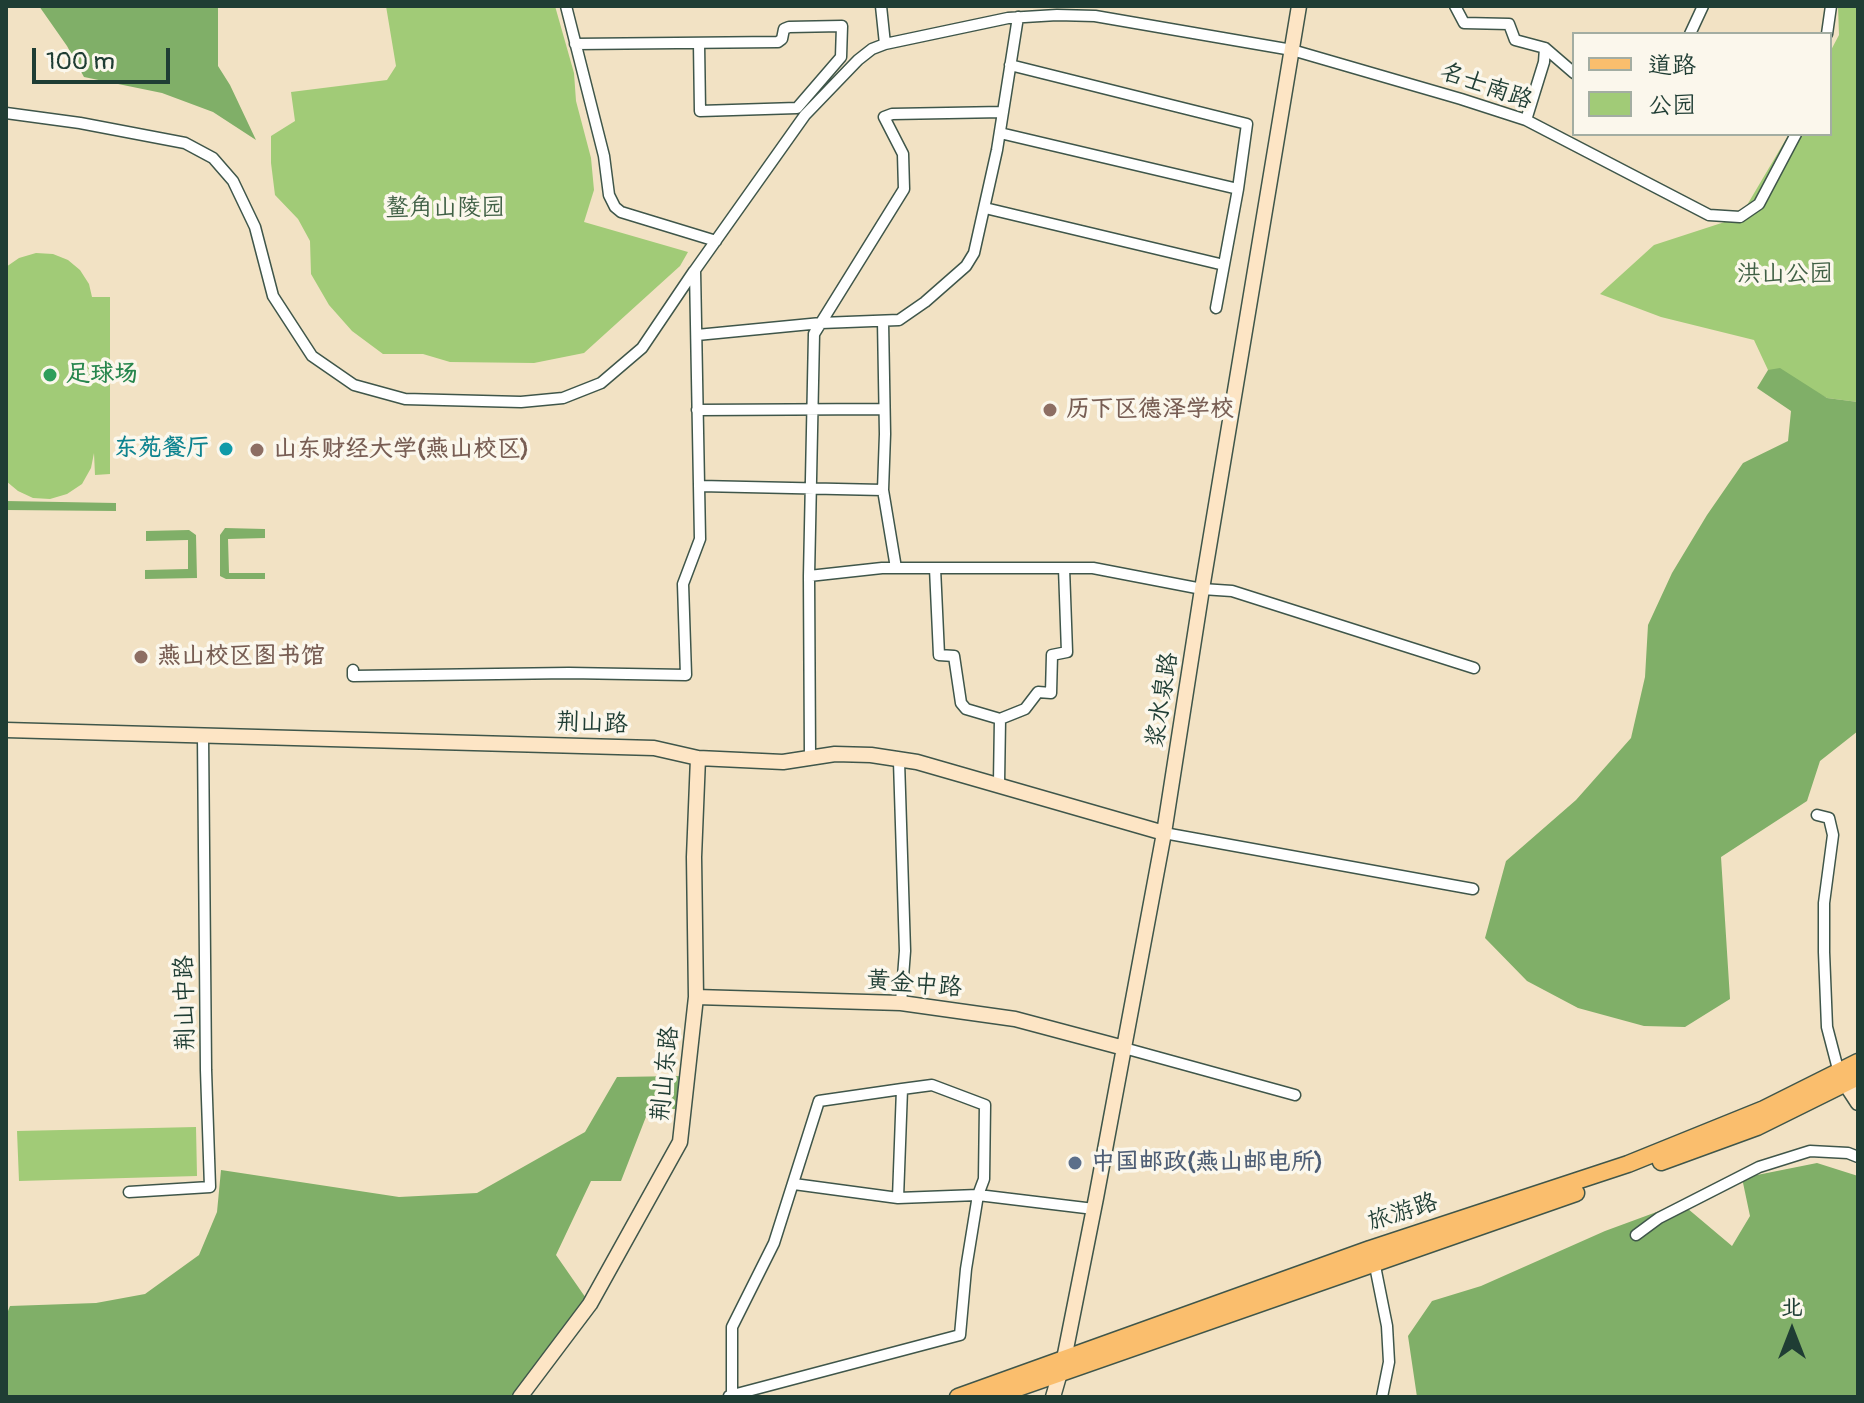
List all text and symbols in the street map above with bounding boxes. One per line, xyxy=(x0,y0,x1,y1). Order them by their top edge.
scale bar xyxy=(36,32,174,82)
legend xyxy=(1572,32,1832,136)
text: 100 m xyxy=(46,47,115,76)
text: 道路 xyxy=(1648,51,1696,80)
street label: 名士南路 xyxy=(1436,58,1536,116)
text: 公园 xyxy=(1648,91,1696,120)
park label: 鳌角山陵园 xyxy=(385,195,505,223)
park label: 洪山公园 xyxy=(1737,261,1833,289)
place label: 足球场 xyxy=(66,361,138,389)
marker: 足球场 xyxy=(41,366,59,384)
place label: 历下区德泽学校 xyxy=(1066,396,1234,424)
marker: 历下区德泽学校 xyxy=(1041,401,1059,419)
place label: 东苑餐厅 xyxy=(114,435,210,463)
place label: 山东财经大学(燕山校区) xyxy=(273,436,529,464)
marker: 东苑餐厅 xyxy=(217,440,235,458)
marker: 山东财经大学(燕山校区) xyxy=(248,441,266,459)
place label: 燕山校区图书馆 xyxy=(157,643,325,671)
marker: 燕山校区图书馆 xyxy=(132,648,150,666)
street label: 浆水泉路 xyxy=(1141,650,1185,750)
street label: 荆山路 xyxy=(556,708,628,740)
street label: 荆山中路 xyxy=(171,955,201,1051)
street label: 黄金中路 xyxy=(865,966,963,1004)
street label: 荆山东路 xyxy=(647,1025,685,1123)
place label: 中国邮政(燕山邮电所) xyxy=(1091,1149,1323,1177)
marker: 中国邮政(燕山邮电所) xyxy=(1066,1154,1084,1172)
street label: 旅游路 xyxy=(1364,1188,1442,1238)
north arrow xyxy=(1752,1291,1832,1371)
text: 北 xyxy=(1781,1293,1803,1321)

